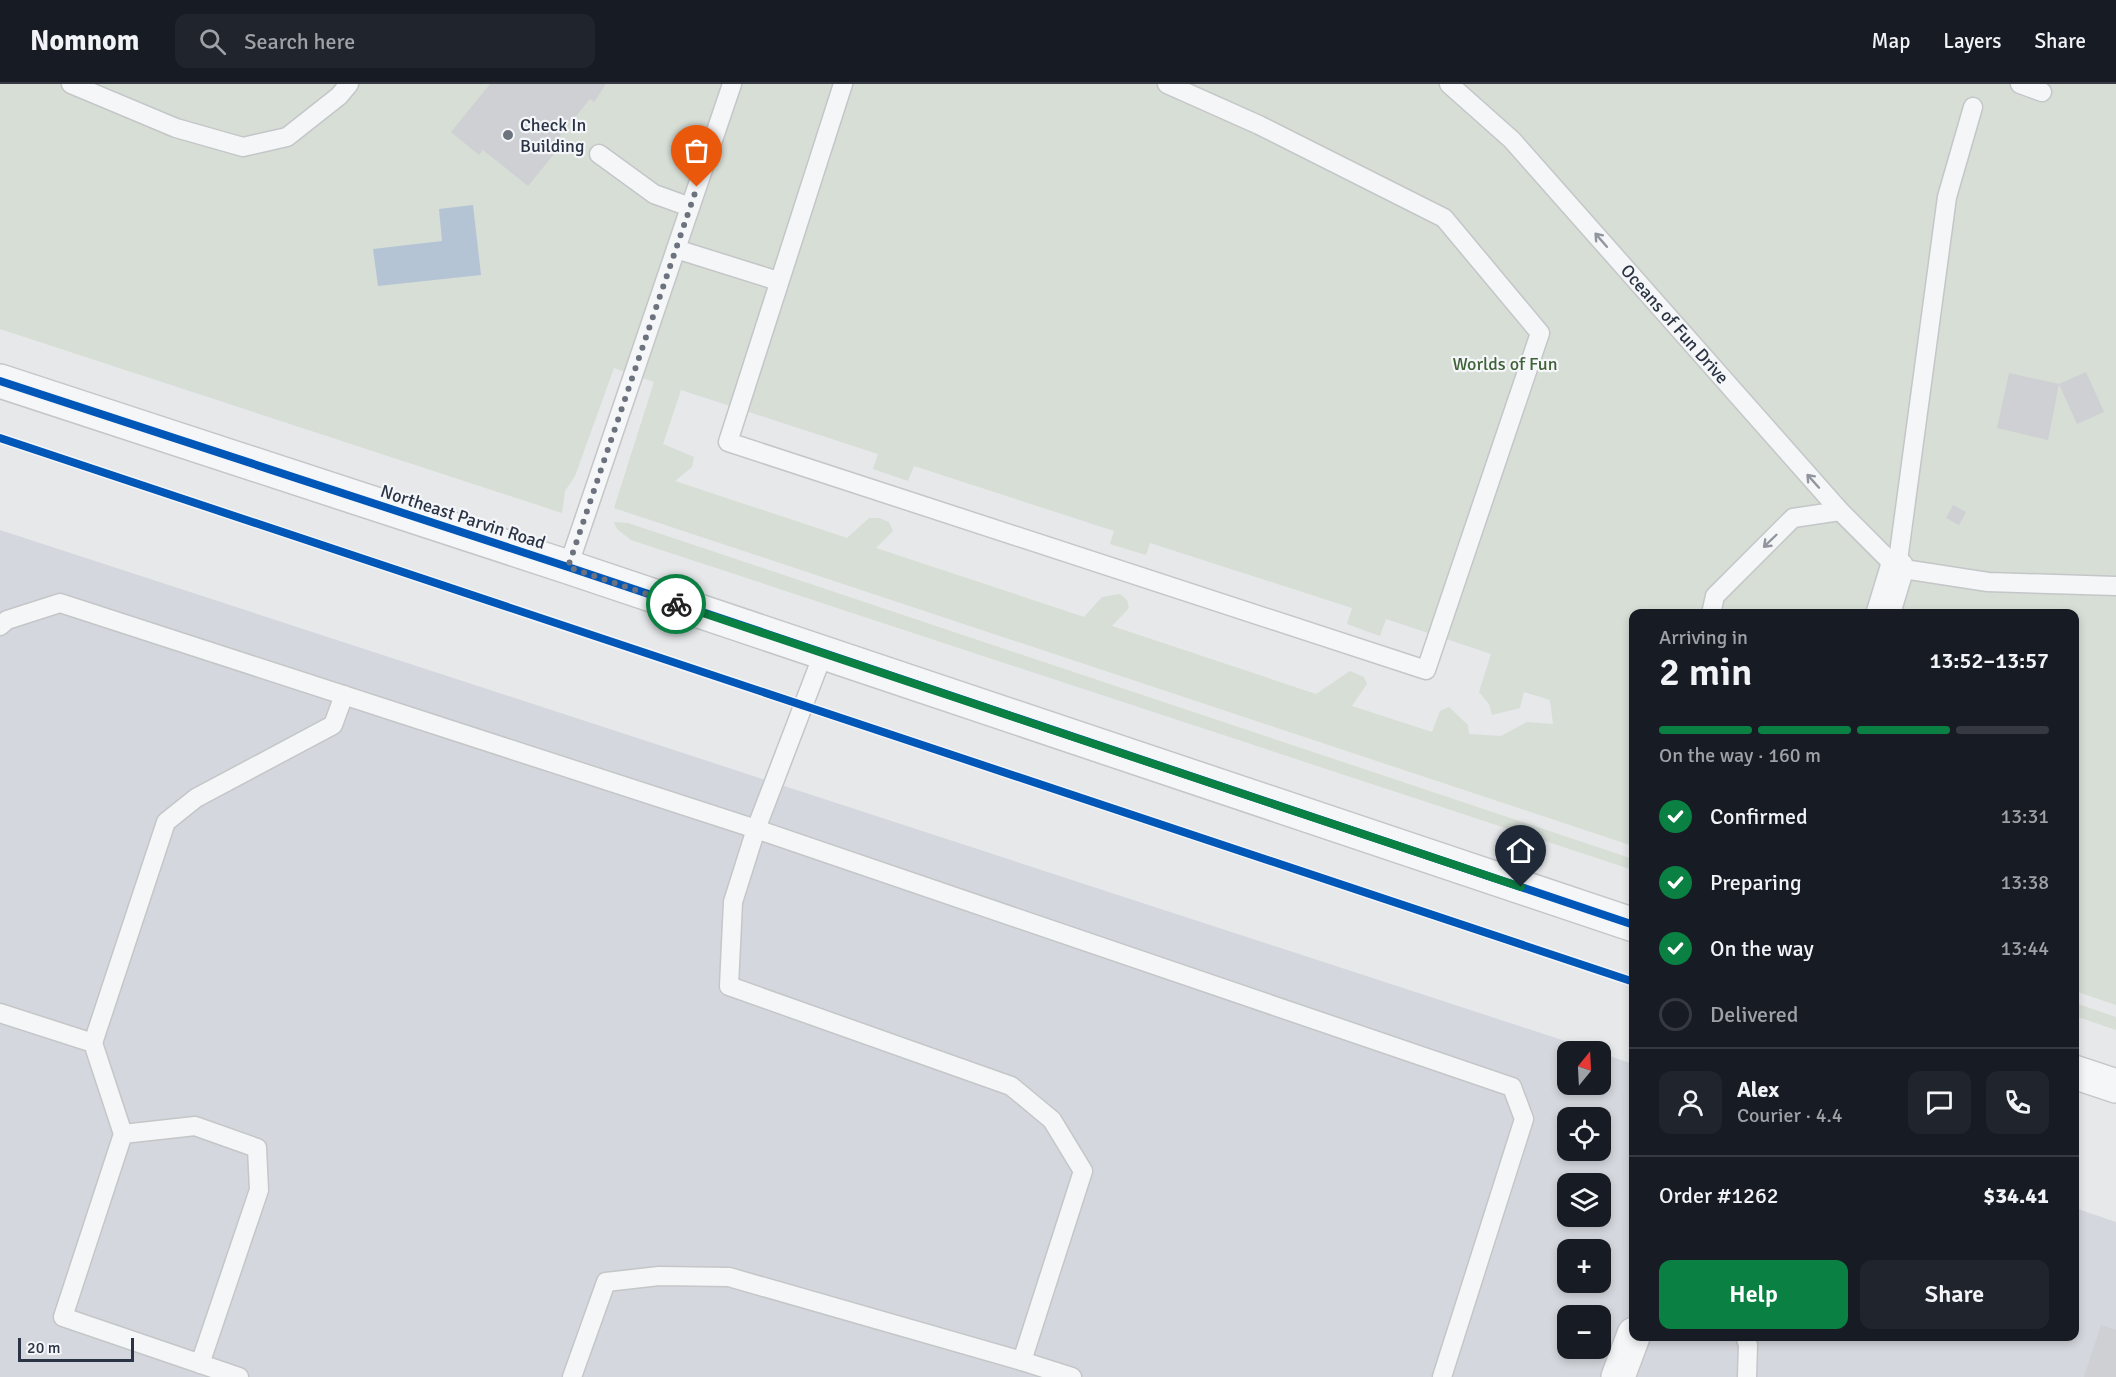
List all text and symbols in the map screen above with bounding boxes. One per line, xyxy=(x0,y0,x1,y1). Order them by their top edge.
search box xyxy=(175,14,595,68)
text: Nomnom xyxy=(30,24,139,58)
icon: search xyxy=(196,25,229,58)
text: Search here xyxy=(244,28,355,55)
text: Map xyxy=(1872,28,1910,54)
text: Layers xyxy=(1943,28,2001,54)
text: Share xyxy=(2034,28,2086,54)
place label: Check In Building xyxy=(520,114,586,157)
pin xyxy=(671,125,722,187)
marker: Check In Building xyxy=(501,128,515,142)
icon: bag xyxy=(680,134,713,167)
one-way arrow xyxy=(1594,233,1608,248)
street label: Oceans of Fun Drive xyxy=(1616,260,1733,388)
park label: Worlds of Fun xyxy=(1453,353,1557,375)
one-way arrow xyxy=(1806,474,1820,489)
street label: Northeast Parvin Road xyxy=(378,480,548,554)
one-way arrow xyxy=(1763,534,1778,548)
courier xyxy=(646,574,706,634)
icon: bike xyxy=(660,588,693,621)
text: Arriving in xyxy=(1659,625,1748,650)
text: 13:52–13:57 xyxy=(1930,647,2049,674)
text: 2 min xyxy=(1659,648,1752,696)
text: On the way · 160 m xyxy=(1659,743,1821,768)
icon: check xyxy=(1659,800,1692,833)
text: Confirmed xyxy=(1710,803,1808,830)
text: 13:31 xyxy=(2000,804,2049,829)
pin xyxy=(1495,825,1546,887)
icon: home xyxy=(1504,834,1537,867)
icon: check xyxy=(1659,866,1692,899)
text: Preparing xyxy=(1710,869,1802,896)
text: 13:38 xyxy=(2000,870,2049,895)
icon: check xyxy=(1659,932,1692,965)
text: On the way xyxy=(1710,935,1814,962)
text: 13:44 xyxy=(2000,936,2049,961)
text: Delivered xyxy=(1710,1001,1798,1028)
north arrow xyxy=(1557,1041,1611,1095)
map controls xyxy=(1557,1041,1611,1359)
button: person xyxy=(1659,1071,1722,1134)
button: chat xyxy=(1908,1071,1971,1134)
button: phone xyxy=(1986,1071,2049,1134)
text: Alex xyxy=(1737,1076,1779,1103)
text: Courier · 4.4 xyxy=(1737,1103,1843,1128)
button: locate xyxy=(1557,1107,1611,1161)
button: layers xyxy=(1557,1173,1611,1227)
text: Order #1262 xyxy=(1659,1182,1779,1209)
text: $34.41 xyxy=(1983,1182,2049,1209)
button: + xyxy=(1557,1239,1611,1293)
button: Help xyxy=(1659,1260,1848,1329)
button: Share xyxy=(1860,1260,2049,1329)
button: − xyxy=(1557,1305,1611,1359)
scale bar xyxy=(18,1335,134,1362)
text: 20 m xyxy=(27,1338,61,1358)

